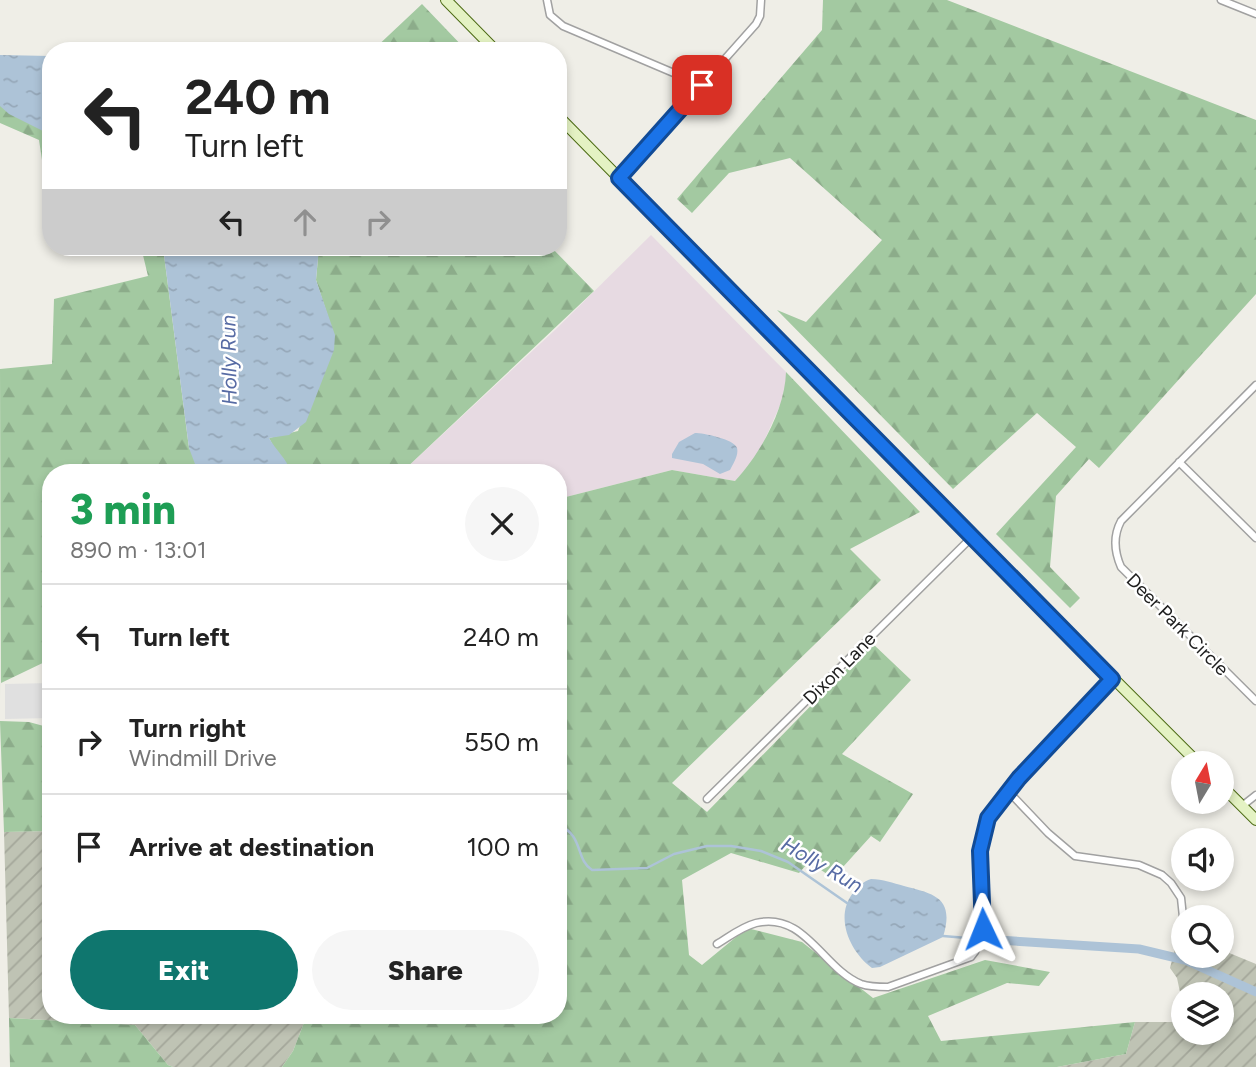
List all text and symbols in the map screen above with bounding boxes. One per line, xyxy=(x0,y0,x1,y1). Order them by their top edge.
pin xyxy=(672,55,732,115)
icon: arrive xyxy=(683,66,721,104)
text: 240 m xyxy=(185,67,331,126)
icon: left xyxy=(70,70,161,161)
text: Turn left xyxy=(185,127,304,165)
icon: left xyxy=(213,203,251,241)
icon: ahead xyxy=(286,203,324,241)
icon: right xyxy=(359,203,397,241)
water label: Holly Run xyxy=(215,314,242,405)
text: 3 min xyxy=(70,484,176,535)
button: close xyxy=(465,487,539,561)
text: 890 m · 13:01 xyxy=(70,536,206,564)
street label: Deer Park Circle xyxy=(1122,568,1234,680)
icon: left xyxy=(70,618,108,656)
text: Turn left xyxy=(129,621,230,653)
text: 240 m xyxy=(463,621,539,653)
street label: Dixon Lane xyxy=(798,627,880,709)
text: Turn right xyxy=(129,712,246,744)
icon: right xyxy=(70,723,108,761)
text: 550 m xyxy=(464,726,539,758)
text: Windmill Drive xyxy=(129,744,277,772)
north arrow xyxy=(1171,751,1234,814)
map controls xyxy=(1171,751,1234,1045)
icon: arrive xyxy=(70,828,108,866)
button: sound xyxy=(1171,828,1234,891)
text: Arrive at destination xyxy=(129,831,374,863)
text: 100 m xyxy=(466,831,539,863)
water label: Holly Run xyxy=(777,831,868,898)
position arrow xyxy=(946,892,1020,966)
button: search xyxy=(1171,905,1234,968)
button: Exit xyxy=(70,930,298,1010)
button: Share xyxy=(312,930,539,1010)
button: layers xyxy=(1171,982,1234,1045)

